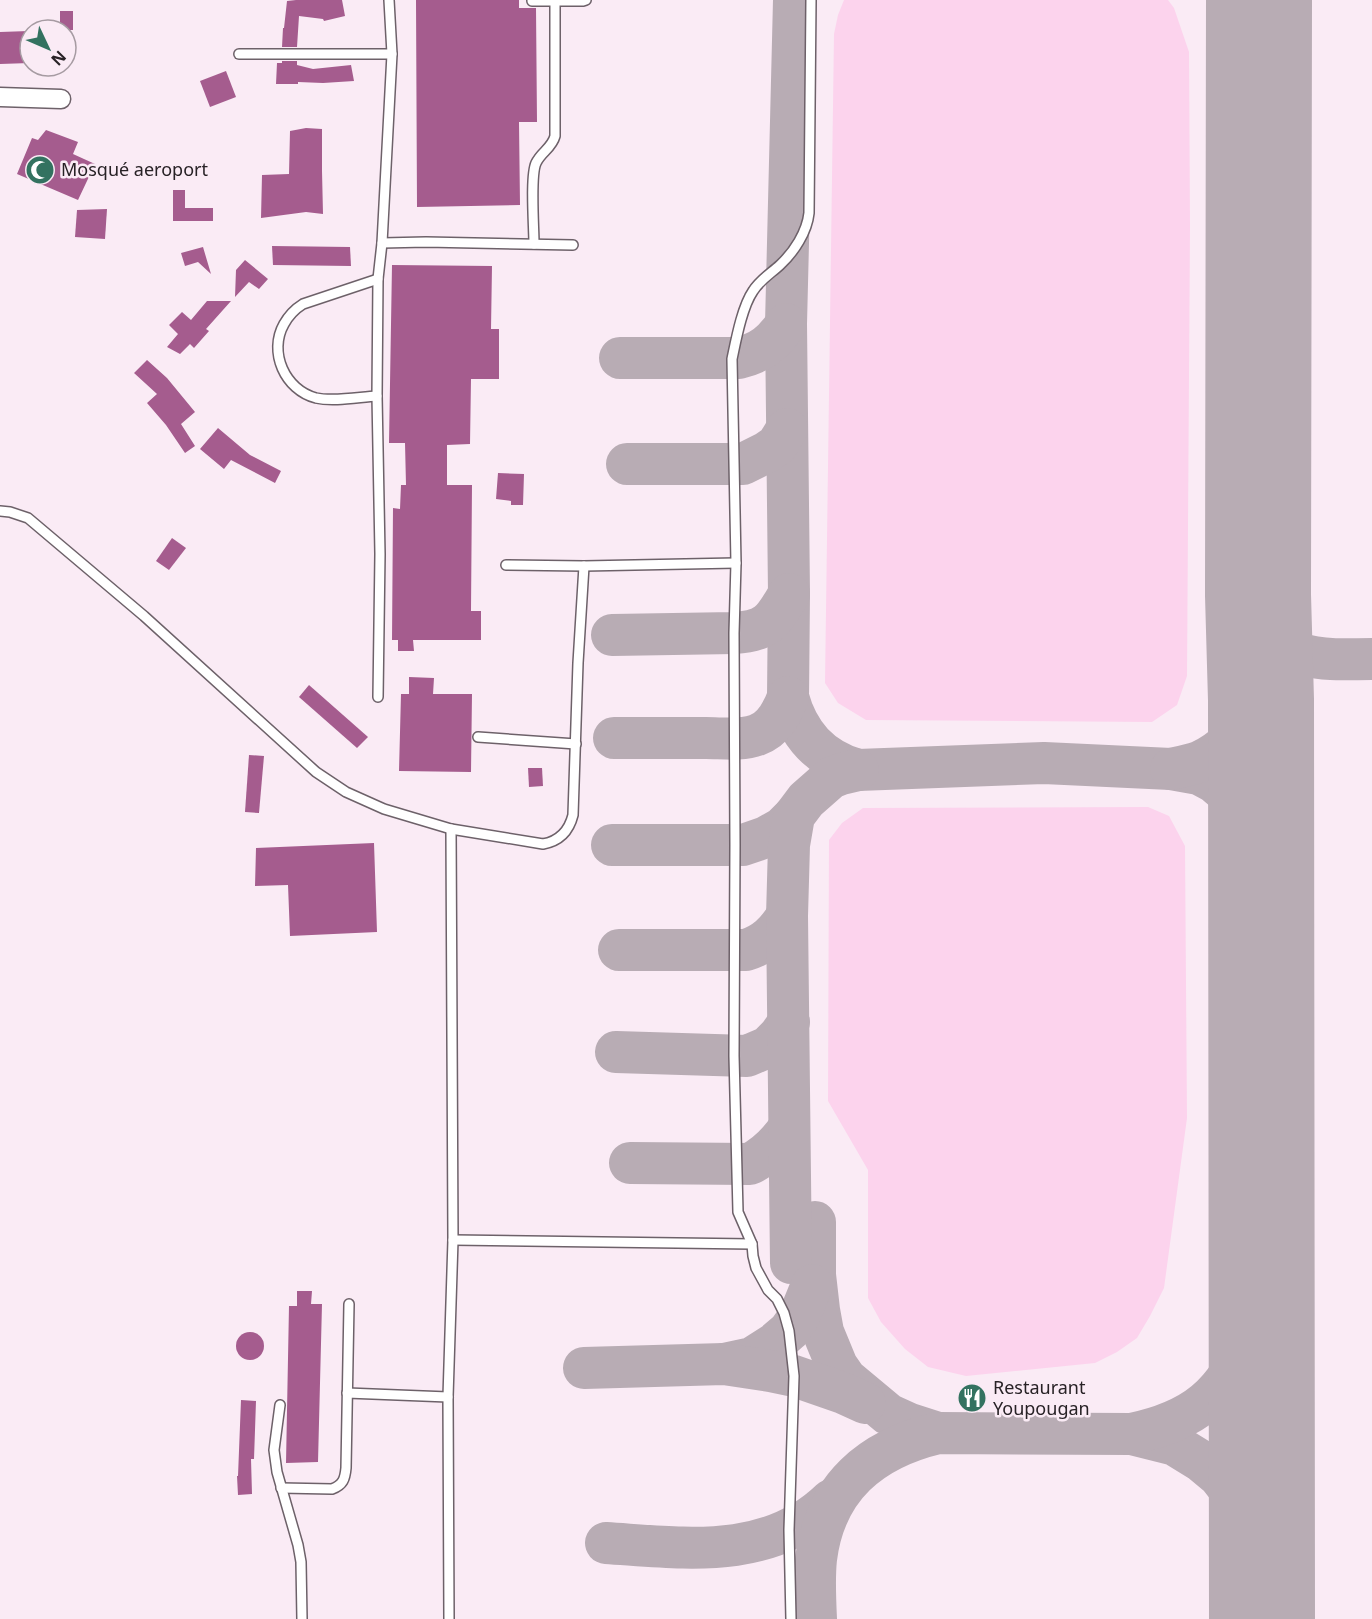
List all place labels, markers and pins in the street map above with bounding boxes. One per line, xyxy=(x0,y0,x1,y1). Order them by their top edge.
mosque icon: Mosqué aeroport xyxy=(24,154,56,186)
place label: Mosqué aeroport xyxy=(61,157,208,181)
place label: Restaurant Youpougan xyxy=(993,1375,1090,1420)
restaurant icon: Restaurant Youpougan xyxy=(956,1382,988,1414)

